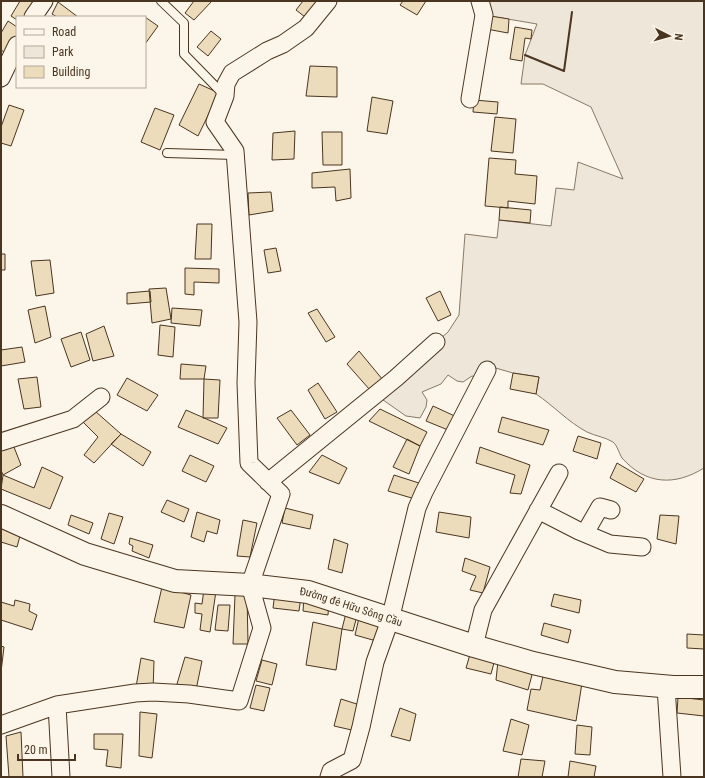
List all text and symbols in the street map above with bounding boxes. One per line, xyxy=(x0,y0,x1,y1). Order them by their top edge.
legend xyxy=(16,16,146,88)
north arrow xyxy=(649,16,689,56)
text: Road xyxy=(52,25,76,39)
text: N xyxy=(672,33,685,41)
text: Park xyxy=(52,45,74,59)
text: Building xyxy=(52,65,90,79)
street label: Đường đê Hữu Sông Cầu xyxy=(299,585,404,629)
scale bar xyxy=(18,736,75,762)
text: 20 m xyxy=(24,743,48,757)

